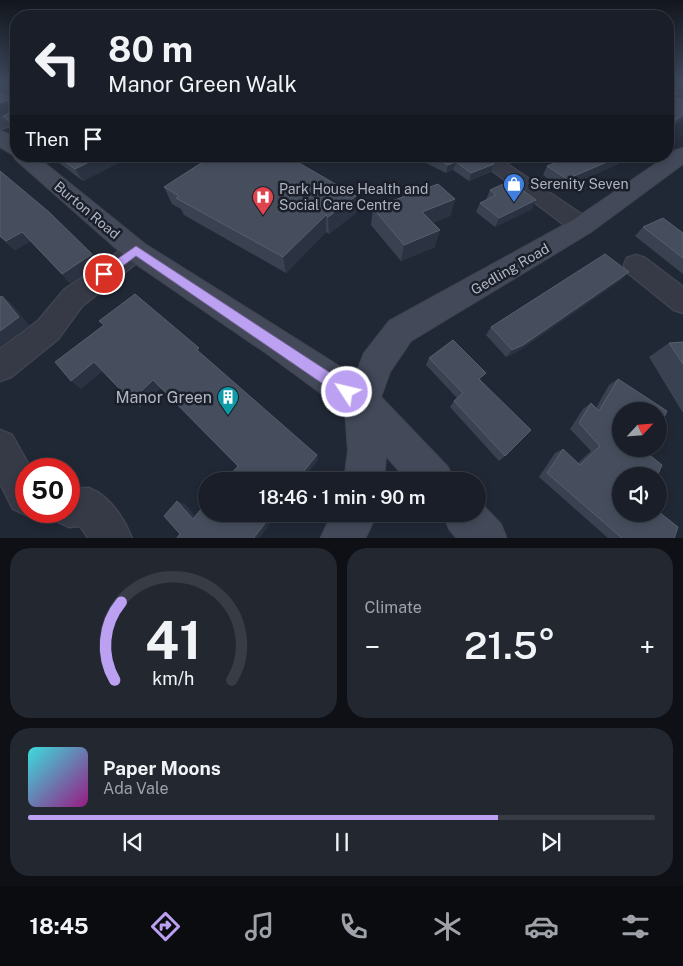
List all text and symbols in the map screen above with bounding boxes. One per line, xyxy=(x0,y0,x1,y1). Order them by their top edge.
text: 80 m xyxy=(108,29,193,70)
icon: left xyxy=(25,30,90,95)
text: Manor Green Walk xyxy=(108,71,297,97)
icon: arrive xyxy=(79,125,107,153)
text: Then xyxy=(25,128,69,150)
shop icon: Serenity Seven xyxy=(502,172,526,203)
place label: Serenity Seven xyxy=(530,176,629,192)
street label: Burton Road xyxy=(51,178,123,242)
place label: Park House Health and Social Care Centre xyxy=(279,181,428,213)
hospital icon: Park House Health and Social Care Centre xyxy=(251,185,275,216)
street label: Gedling Road xyxy=(468,240,552,298)
pin xyxy=(83,253,125,295)
icon: arrive xyxy=(90,260,118,288)
position arrow xyxy=(320,365,372,417)
building icon: Manor Green xyxy=(216,385,240,416)
place label: Manor Green xyxy=(115,388,212,407)
north arrow xyxy=(612,402,668,458)
map controls xyxy=(612,402,667,522)
speed limit sign: 50 xyxy=(15,458,80,523)
button: sound xyxy=(612,467,667,522)
text: 18:46 · 1 min · 90 m xyxy=(258,486,426,508)
text: Climate xyxy=(365,598,422,617)
text: 41 xyxy=(145,610,201,671)
text: 21.5° xyxy=(464,623,556,668)
text: − xyxy=(365,630,380,663)
text: + xyxy=(639,630,655,663)
text: km/h xyxy=(152,668,194,689)
text: Paper Moons xyxy=(103,757,221,779)
text: Ada Vale xyxy=(103,779,168,798)
icon: previous xyxy=(119,828,147,856)
icon: pause xyxy=(328,828,356,856)
icon: next xyxy=(537,828,565,856)
icon: directions xyxy=(148,909,183,944)
icon: music xyxy=(242,909,277,944)
icon: phone xyxy=(336,909,371,944)
icon: climate xyxy=(430,909,465,944)
icon: car xyxy=(524,909,559,944)
icon: filters xyxy=(618,909,653,944)
text: 18:45 xyxy=(30,913,89,939)

